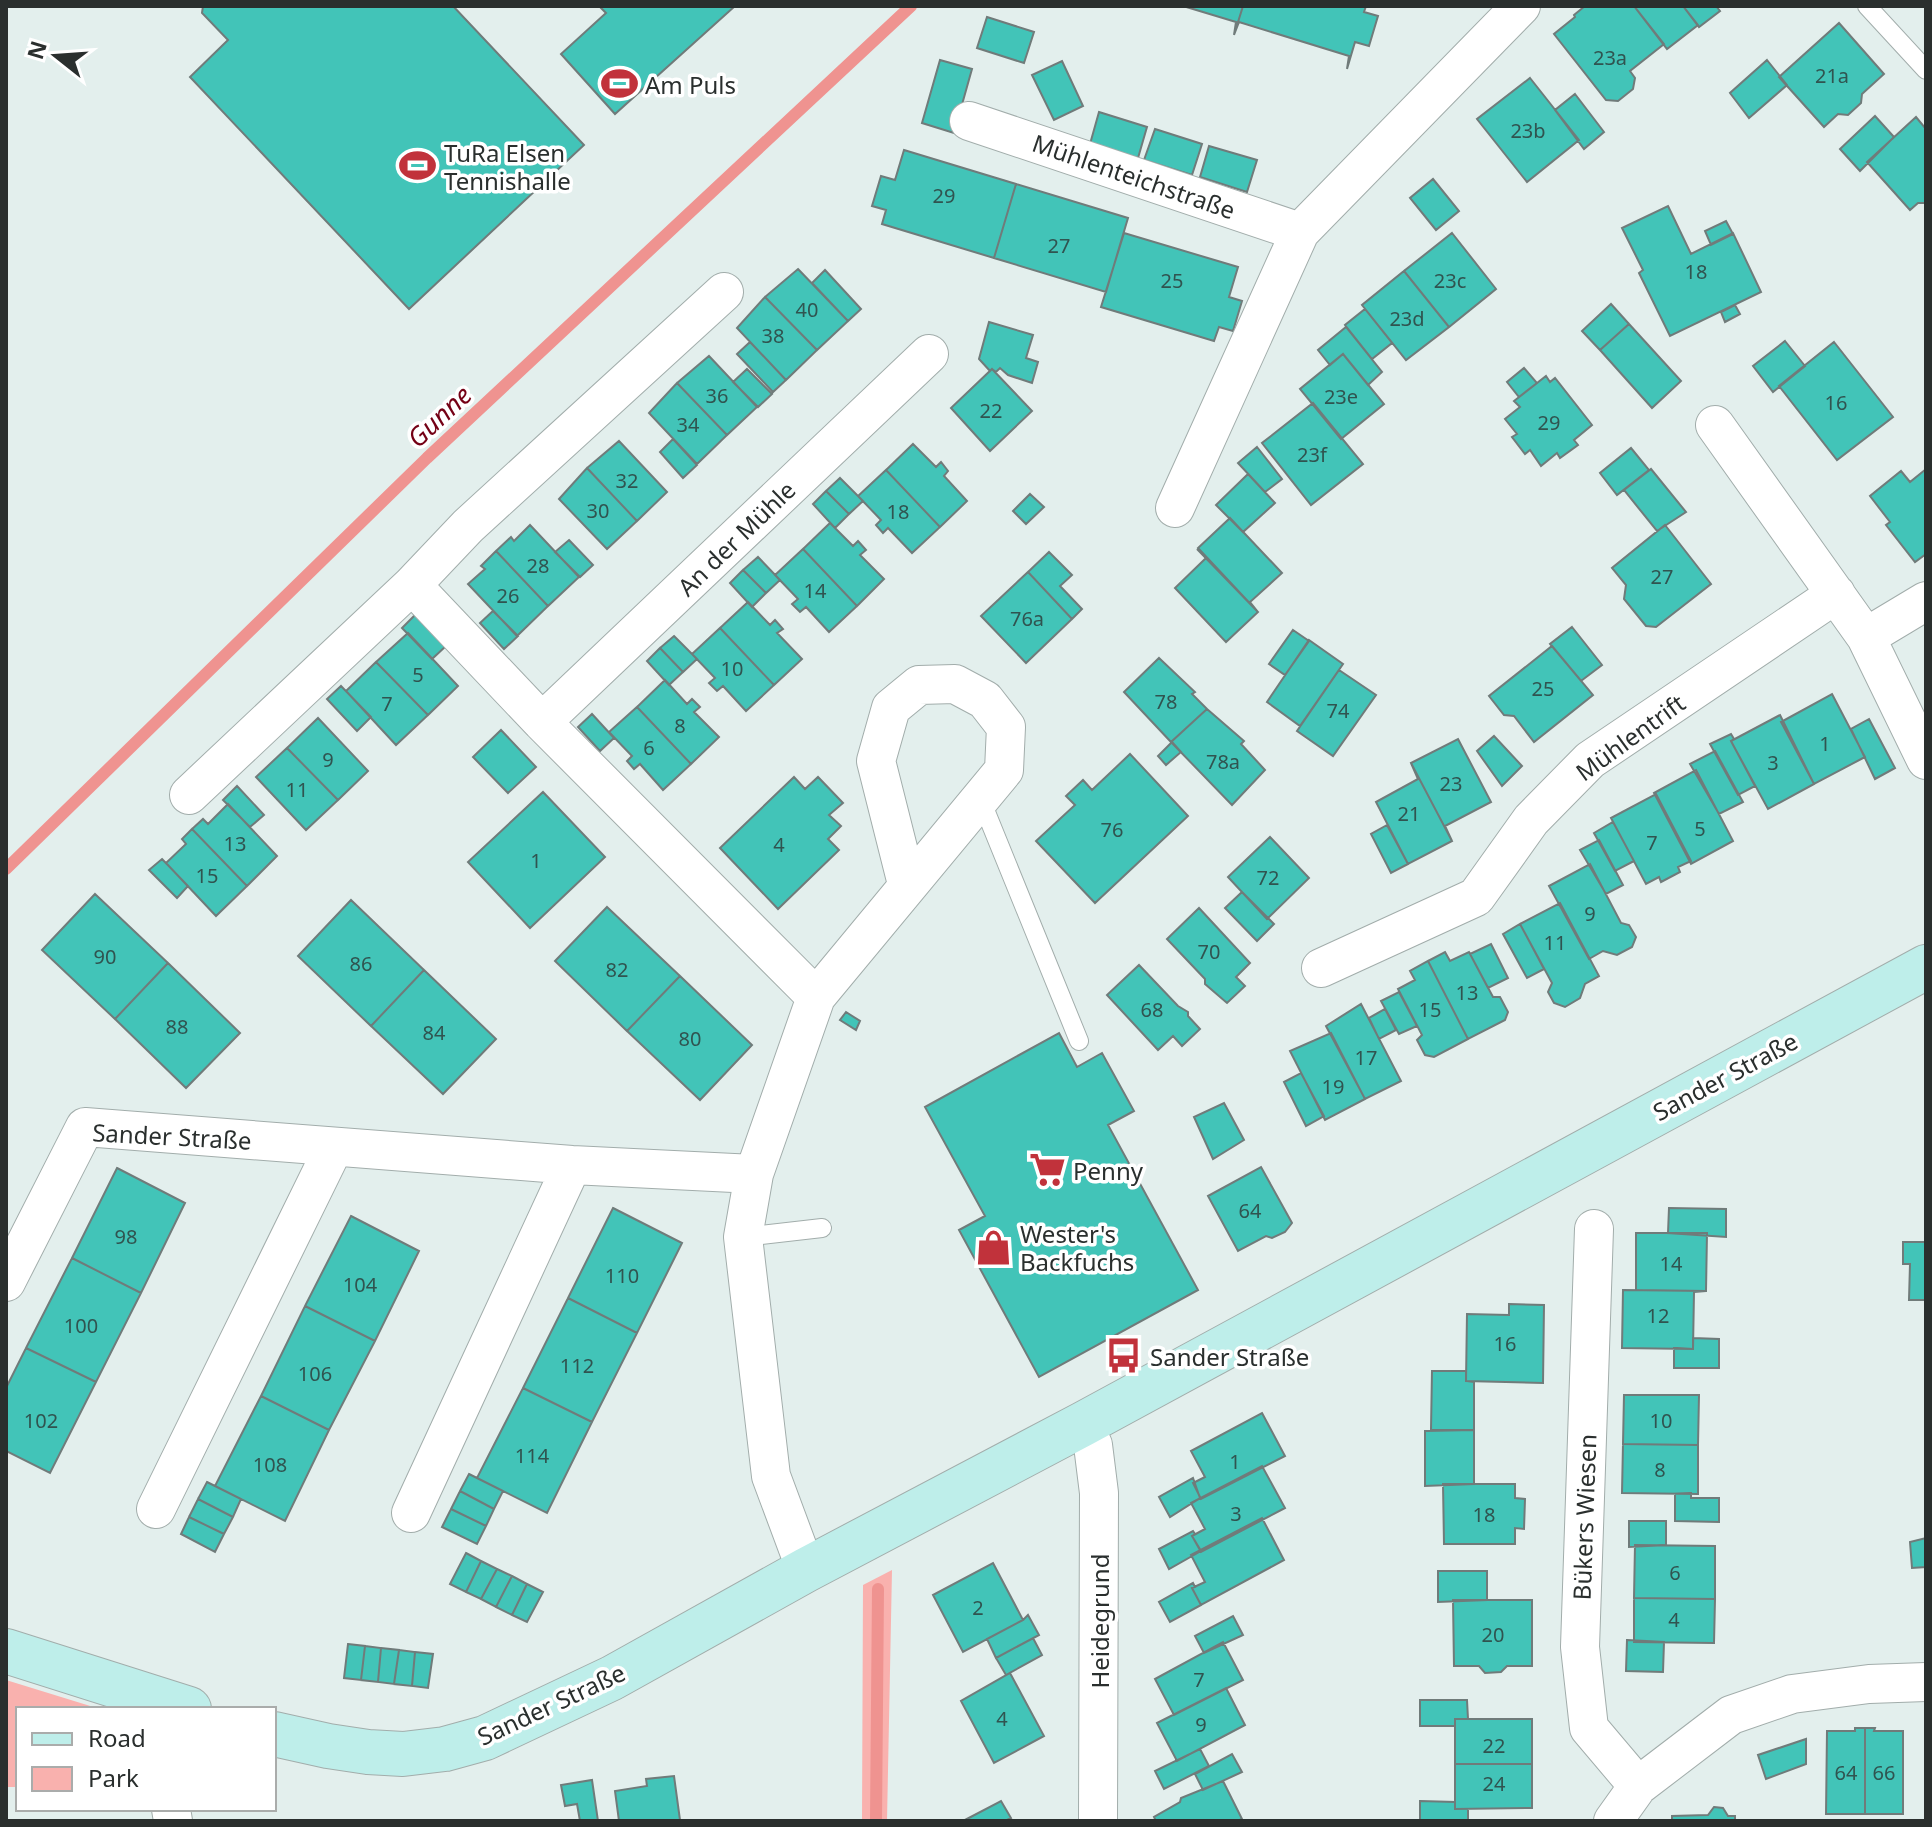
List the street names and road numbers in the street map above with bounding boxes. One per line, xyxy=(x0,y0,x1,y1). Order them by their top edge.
street label: Mühlenteichstraße xyxy=(1028,126,1240,226)
street label: An der Mühle xyxy=(670,473,802,603)
street label: Mühlentrift xyxy=(1569,686,1692,788)
street label: Sander Straße xyxy=(1647,1024,1803,1128)
street label: Sander Straße xyxy=(92,1115,252,1157)
street label: Bükers Wiesen xyxy=(1565,1433,1603,1601)
street label: Heidegrund xyxy=(1083,1554,1116,1688)
street label: Sander Straße xyxy=(472,1655,630,1753)

